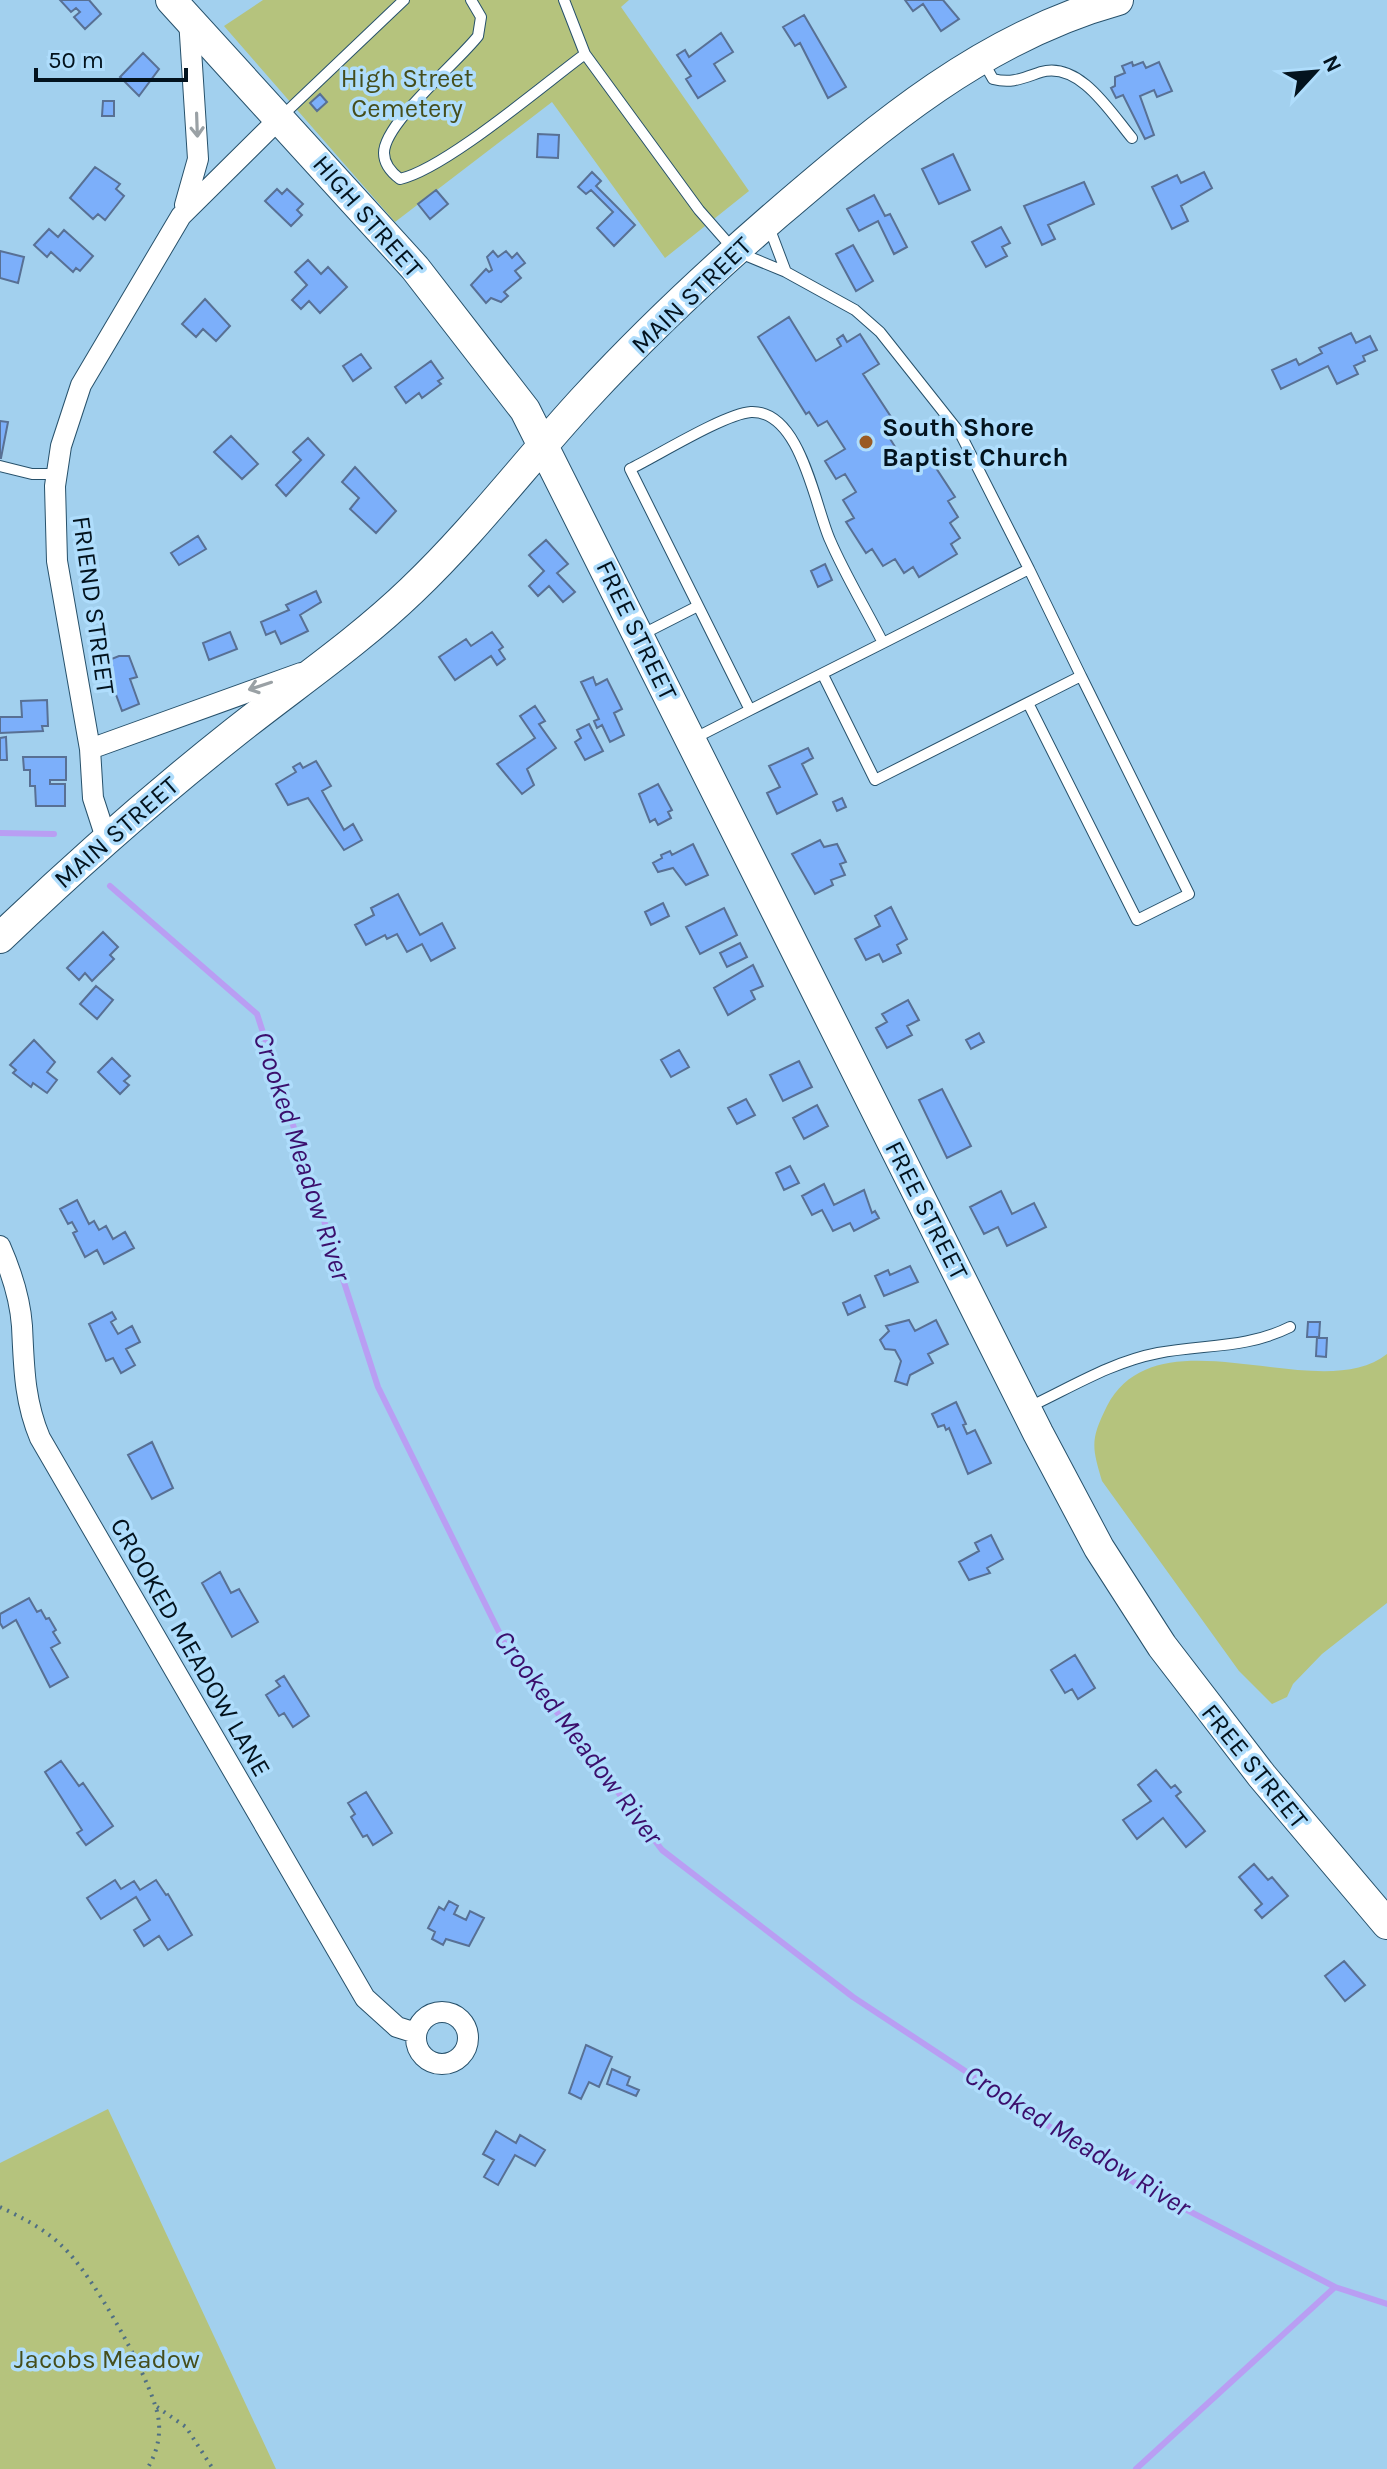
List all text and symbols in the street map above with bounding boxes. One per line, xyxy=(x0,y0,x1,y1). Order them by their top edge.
scale bar xyxy=(36,32,186,82)
north arrow xyxy=(1275,32,1355,112)
text: 50 m xyxy=(48,46,104,74)
text: N xyxy=(1317,51,1347,76)
park label: High Street Cemetery xyxy=(340,63,474,124)
one-way arrow xyxy=(189,111,204,138)
street label: HIGH STREET xyxy=(306,149,429,284)
street label: MAIN STREET xyxy=(625,230,758,360)
place label: South Shore Baptist Church xyxy=(882,412,1068,473)
marker: South Shore Baptist Church xyxy=(857,433,875,451)
street label: FRIEND STREET xyxy=(66,514,121,696)
street label: FREE STREET xyxy=(589,555,684,705)
one-way arrow xyxy=(248,680,273,695)
street label: MAIN STREET xyxy=(48,770,185,895)
water label: Crooked Meadow River xyxy=(247,1027,359,1286)
street label: FREE STREET xyxy=(878,1136,975,1285)
street label: CROOKED MEADOW LANE xyxy=(104,1512,277,1782)
water label: Crooked Meadow River xyxy=(487,1623,671,1852)
street label: FREE STREET xyxy=(1195,1698,1314,1835)
water label: Crooked Meadow River xyxy=(959,2057,1198,2224)
park label: Jacobs Meadow xyxy=(14,2344,200,2375)

